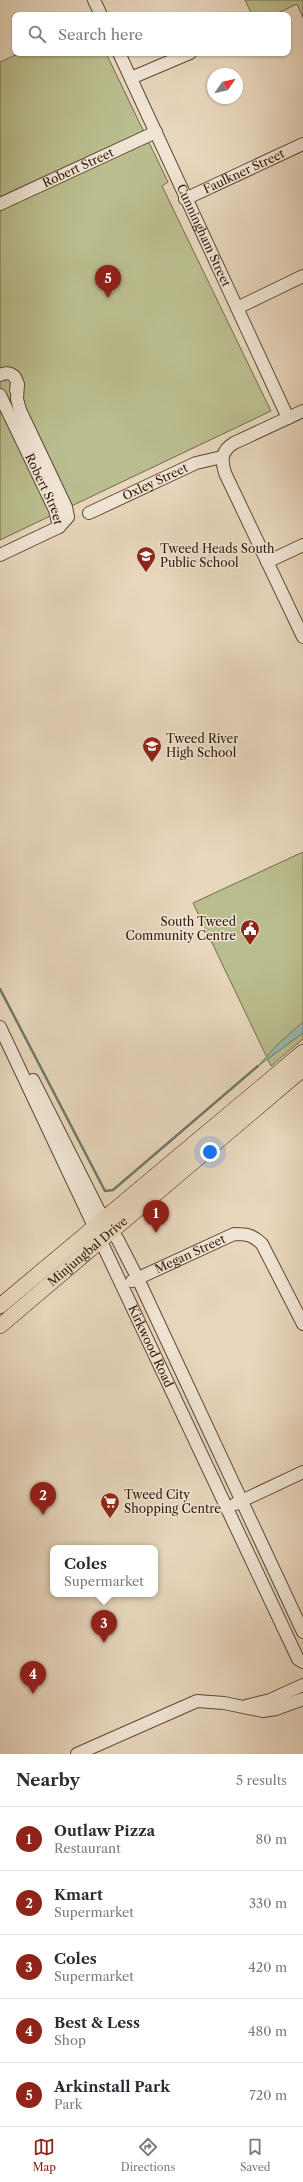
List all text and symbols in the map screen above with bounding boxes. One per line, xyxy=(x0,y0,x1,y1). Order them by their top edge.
search box xyxy=(12,12,291,56)
icon: search xyxy=(26,23,48,45)
text: Search here xyxy=(58,25,143,44)
north arrow xyxy=(207,68,243,104)
street label: Robert Street xyxy=(40,144,116,190)
street label: Faulkner Street xyxy=(201,145,287,196)
street label: Cunningham Street xyxy=(174,181,234,290)
pin: 5 xyxy=(95,265,121,298)
street label: Robert Street xyxy=(22,451,66,527)
street label: Oxley Street xyxy=(120,460,191,503)
place label: Tweed Heads South Public School xyxy=(160,541,275,570)
school or university icon: Tweed Heads South Public School xyxy=(135,545,157,573)
place label: Tweed River High School xyxy=(166,731,238,760)
school or university icon: Tweed River High School xyxy=(141,735,163,763)
place label: South Tweed Community Centre xyxy=(125,914,237,943)
public building icon: South Tweed Community Centre xyxy=(239,918,261,946)
your location xyxy=(200,1142,220,1162)
pin: 1 xyxy=(143,1200,169,1233)
street label: Minjungbal Drive xyxy=(45,1213,130,1289)
street label: Megan Street xyxy=(152,1231,228,1276)
street label: Kirkwood Road xyxy=(125,1302,177,1390)
pin: 2 xyxy=(30,1482,56,1515)
place label: Tweed City Shopping Centre xyxy=(124,1487,221,1516)
supermarket icon: Tweed City Shopping Centre xyxy=(99,1491,121,1519)
popup xyxy=(50,1545,158,1597)
text: Coles xyxy=(64,1554,107,1573)
text: Supermarket xyxy=(64,1573,144,1589)
pin: 3 xyxy=(91,1610,117,1643)
pin: 4 xyxy=(20,1661,46,1694)
text: Nearby xyxy=(16,1770,80,1790)
text: 5 results xyxy=(236,1772,287,1788)
text: Outlaw Pizza xyxy=(54,1821,155,1840)
text: 1 xyxy=(26,1831,32,1847)
text: 80 m xyxy=(255,1831,287,1847)
text: Restaurant xyxy=(54,1840,121,1856)
text: Kmart xyxy=(54,1885,103,1904)
text: 2 xyxy=(25,1895,33,1911)
text: 330 m xyxy=(249,1895,287,1911)
text: Supermarket xyxy=(54,1904,134,1920)
text: Coles xyxy=(54,1949,97,1968)
text: 3 xyxy=(25,1959,33,1975)
text: 420 m xyxy=(248,1959,287,1975)
text: Supermarket xyxy=(54,1968,134,1984)
text: Best & Less xyxy=(54,2013,140,2032)
text: 4 xyxy=(25,2023,33,2039)
text: 480 m xyxy=(248,2023,287,2039)
text: Shop xyxy=(54,2032,86,2048)
text: Arkinstall Park xyxy=(54,2077,170,2096)
text: 5 xyxy=(25,2087,33,2103)
text: 720 m xyxy=(249,2087,287,2103)
text: Park xyxy=(54,2096,82,2112)
tab: Map xyxy=(32,2136,56,2174)
tab: Directions xyxy=(121,2136,175,2174)
tab: Saved xyxy=(240,2136,271,2174)

